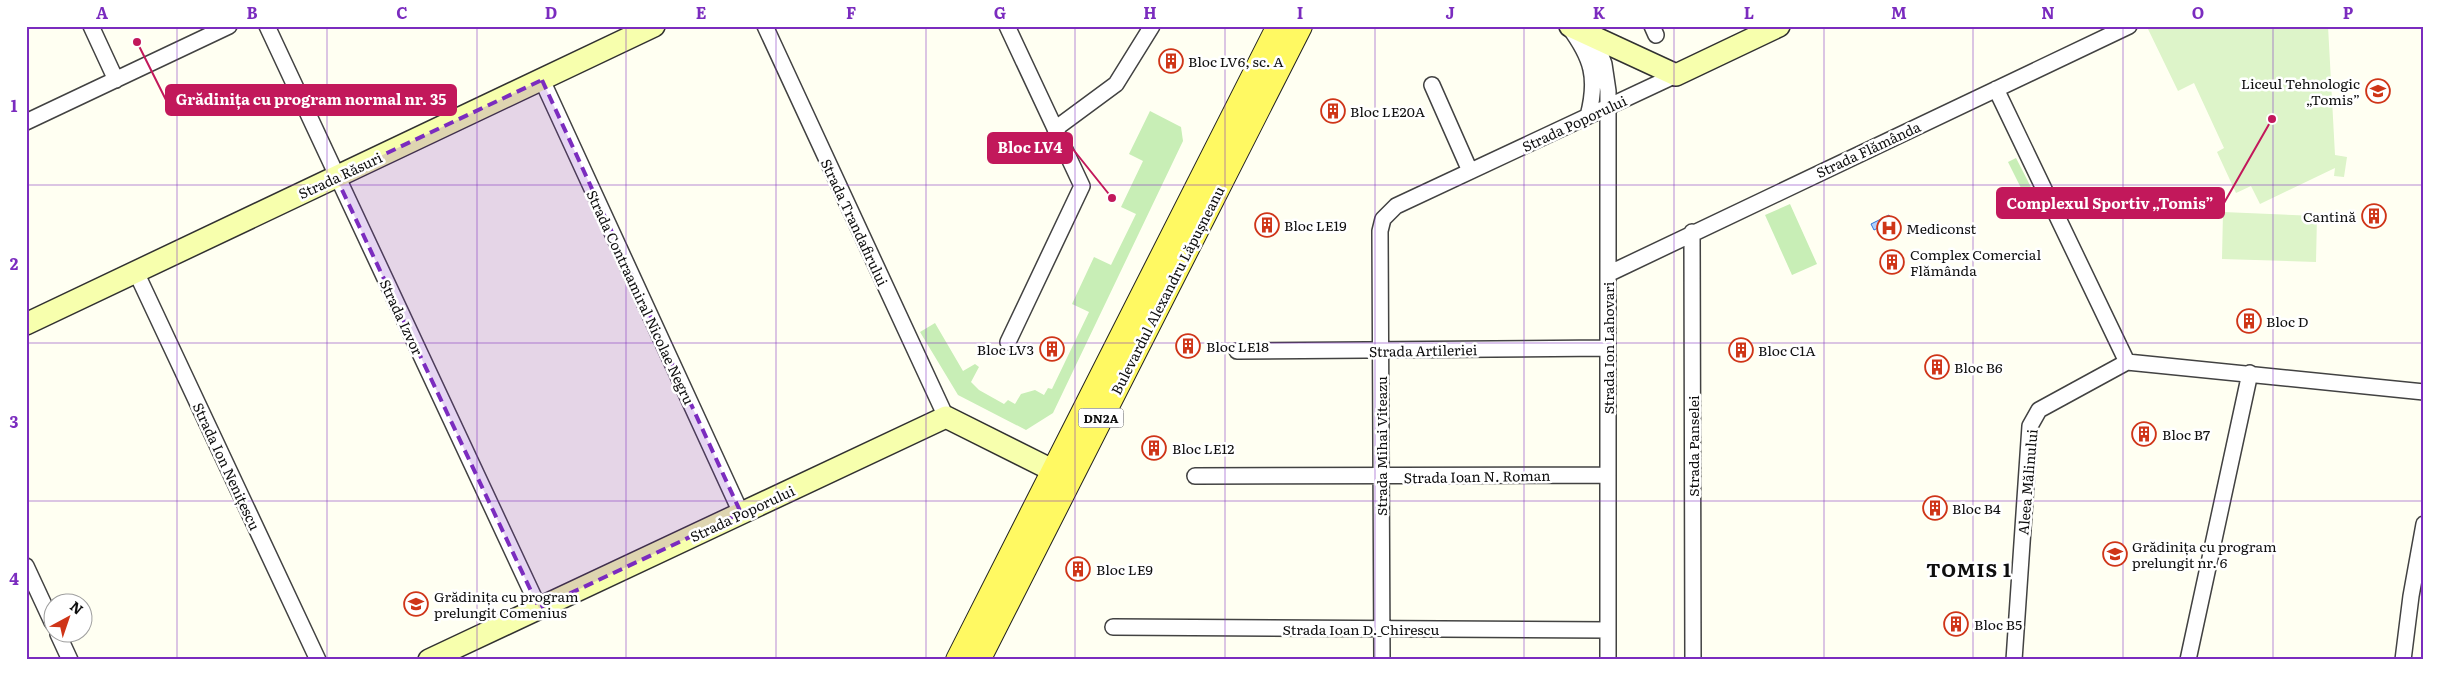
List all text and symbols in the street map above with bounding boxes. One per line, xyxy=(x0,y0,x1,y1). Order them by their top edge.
text: A xyxy=(96,0,108,24)
text: B xyxy=(246,0,258,24)
text: C xyxy=(396,0,408,24)
text: D xyxy=(545,0,557,24)
text: E xyxy=(696,0,707,24)
text: F xyxy=(846,0,856,24)
text: G xyxy=(994,0,1006,24)
text: H xyxy=(1143,0,1157,24)
text: I xyxy=(1297,0,1303,24)
text: J xyxy=(1445,0,1455,24)
text: K xyxy=(1593,0,1606,24)
text: L xyxy=(1744,0,1754,24)
text: M xyxy=(1891,0,1907,24)
text: N xyxy=(2041,0,2055,24)
text: O xyxy=(2192,0,2204,24)
text: P xyxy=(2343,0,2354,24)
building icon: Bloc LV6, sc. A xyxy=(1158,48,1184,74)
place label: Bloc LV6, sc. A xyxy=(1188,51,1284,71)
place label: Liceul Tehnologic „Tomis” xyxy=(2241,73,2360,109)
school or university icon: Liceul Tehnologic „Tomis” xyxy=(2365,78,2391,104)
callout: Grădinița cu program normal nr. 35 xyxy=(166,85,456,115)
text: Grădinița cu program normal nr. 35 xyxy=(176,87,446,110)
street label: Strada Poporului xyxy=(1518,90,1630,156)
text: 1 xyxy=(11,93,18,117)
building icon: Bloc LE20A xyxy=(1320,98,1346,124)
place label: Bloc LE20A xyxy=(1350,101,1426,121)
street label: Strada Flămânda xyxy=(1812,116,1924,182)
callout: Bloc LV4 xyxy=(988,133,1072,163)
text: Bloc LV4 xyxy=(998,135,1062,158)
street label: Strada Răsuri xyxy=(295,147,385,203)
street label: Strada Trandafirului xyxy=(817,155,893,289)
street label: Bulevardul Alexandru Lăpușneanu xyxy=(1106,182,1229,398)
street label: Strada Contraamiral Nicolae Negru xyxy=(582,186,700,408)
callout: Complexul Sportiv „Tomis” xyxy=(1997,188,2224,218)
text: Complexul Sportiv „Tomis” xyxy=(2007,191,2213,214)
building icon: Cantină xyxy=(2361,203,2387,229)
place label: Cantină xyxy=(2303,206,2356,226)
building icon: Bloc LE19 xyxy=(1254,212,1280,238)
place label: Bloc LE19 xyxy=(1284,215,1347,235)
hospital icon: Mediconst xyxy=(1876,215,1902,241)
place label: Mediconst xyxy=(1906,218,1977,238)
place label: Complex Comercial Flămânda xyxy=(1910,244,2041,280)
building icon: Complex Comercial Flămânda xyxy=(1879,249,1905,275)
text: 2 xyxy=(10,251,19,275)
street label: Strada Izvor xyxy=(376,276,428,359)
street label: Strada Ion Lahovari xyxy=(1598,281,1618,414)
building icon: Bloc D xyxy=(2236,308,2262,334)
place label: Bloc D xyxy=(2266,311,2309,331)
building icon: Bloc LE18 xyxy=(1175,333,1201,359)
building icon: Bloc LV3 xyxy=(1039,336,1065,362)
place label: Bloc LE18 xyxy=(1206,336,1269,356)
building icon: Bloc C1A xyxy=(1728,337,1754,363)
place label: Bloc LV3 xyxy=(977,339,1034,359)
street label: Strada Artileriei xyxy=(1369,339,1478,361)
place label: Bloc C1A xyxy=(1758,340,1816,360)
building icon: Bloc B6 xyxy=(1924,354,1950,380)
place label: Bloc B6 xyxy=(1954,357,2003,377)
street label: Strada Mihai Viteazu xyxy=(1371,376,1391,516)
street label: Strada Panselei xyxy=(1683,395,1703,497)
street label: Strada Ion Nenițescu xyxy=(189,399,265,533)
road number: DN2A xyxy=(1078,408,1124,428)
text: 3 xyxy=(10,409,19,433)
building icon: Bloc B7 xyxy=(2131,421,2157,447)
place label: Bloc B7 xyxy=(2162,424,2210,444)
street label: Aleea Mălinului xyxy=(2012,428,2042,536)
building icon: Bloc LE12 xyxy=(1141,435,1167,461)
place label: Bloc LE12 xyxy=(1172,438,1234,458)
street label: Strada Ioan N. Roman xyxy=(1403,465,1551,487)
street label: Strada Poporului xyxy=(686,480,798,546)
building icon: Bloc B4 xyxy=(1922,495,1948,521)
place label: Bloc B4 xyxy=(1952,498,2001,518)
place label: Grădinița cu program prelungit nr. 6 xyxy=(2132,536,2277,572)
school or university icon: Grădinița cu program prelungit nr. 6 xyxy=(2102,541,2128,567)
district label: TOMIS 1 xyxy=(1926,555,2012,583)
building icon: Bloc LE9 xyxy=(1065,556,1091,582)
place label: Bloc LE9 xyxy=(1096,559,1153,579)
text: 4 xyxy=(9,566,19,590)
place label: Grădinița cu program prelungit Comenius xyxy=(434,586,579,622)
school or university icon: Grădinița cu program prelungit Comenius xyxy=(403,591,429,617)
north arrow xyxy=(42,594,92,644)
text: N xyxy=(66,596,88,619)
building icon: Bloc B5 xyxy=(1943,611,1969,637)
place label: Bloc B5 xyxy=(1974,614,2022,634)
street label: Strada Ioan D. Chirescu xyxy=(1283,619,1440,639)

